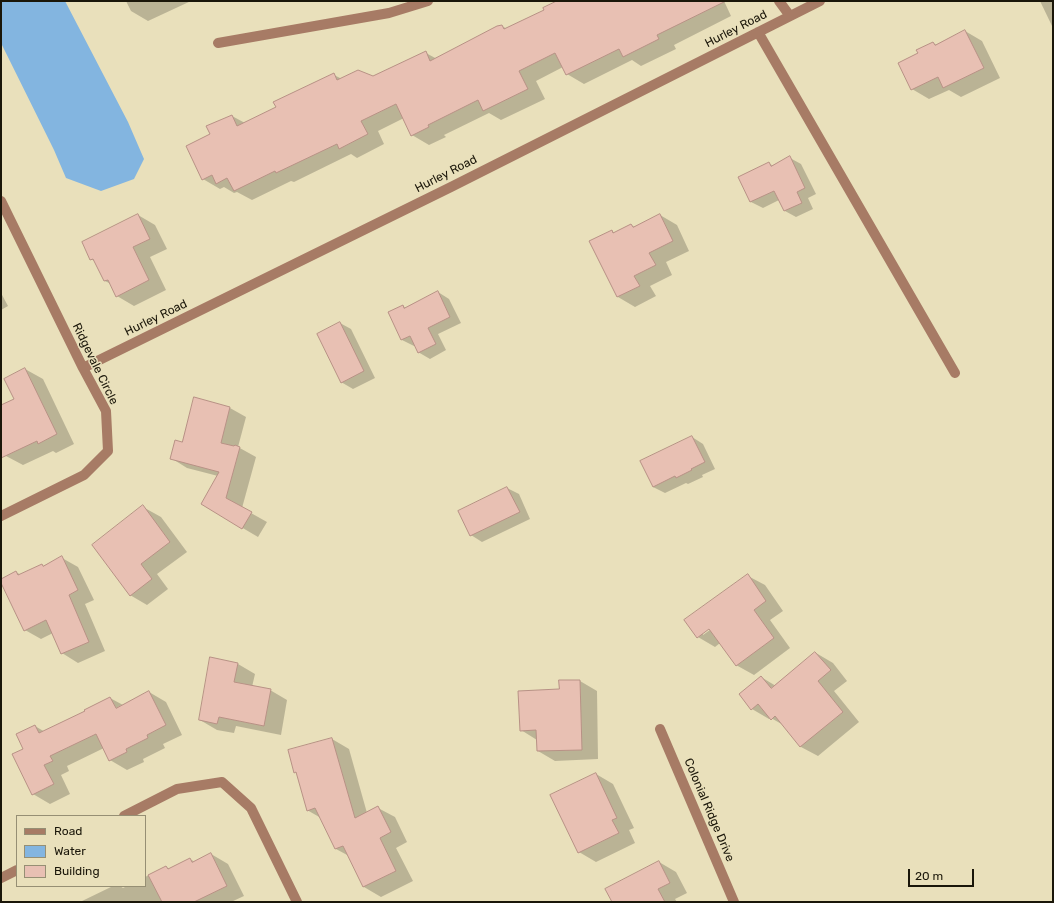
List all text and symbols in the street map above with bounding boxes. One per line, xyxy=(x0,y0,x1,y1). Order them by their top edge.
street label: Hurley Road xyxy=(703,7,769,51)
street label: Hurley Road xyxy=(413,152,479,196)
street label: Hurley Road xyxy=(122,297,190,339)
street label: Ridgevale Circle xyxy=(69,321,121,407)
street label: Colonial Ridge Drive xyxy=(681,756,737,864)
legend xyxy=(16,815,146,887)
text: Road xyxy=(54,824,82,838)
text: Water xyxy=(54,844,86,858)
scale bar xyxy=(910,861,976,887)
text: Building xyxy=(54,864,100,878)
text: 20 m xyxy=(915,869,943,883)

